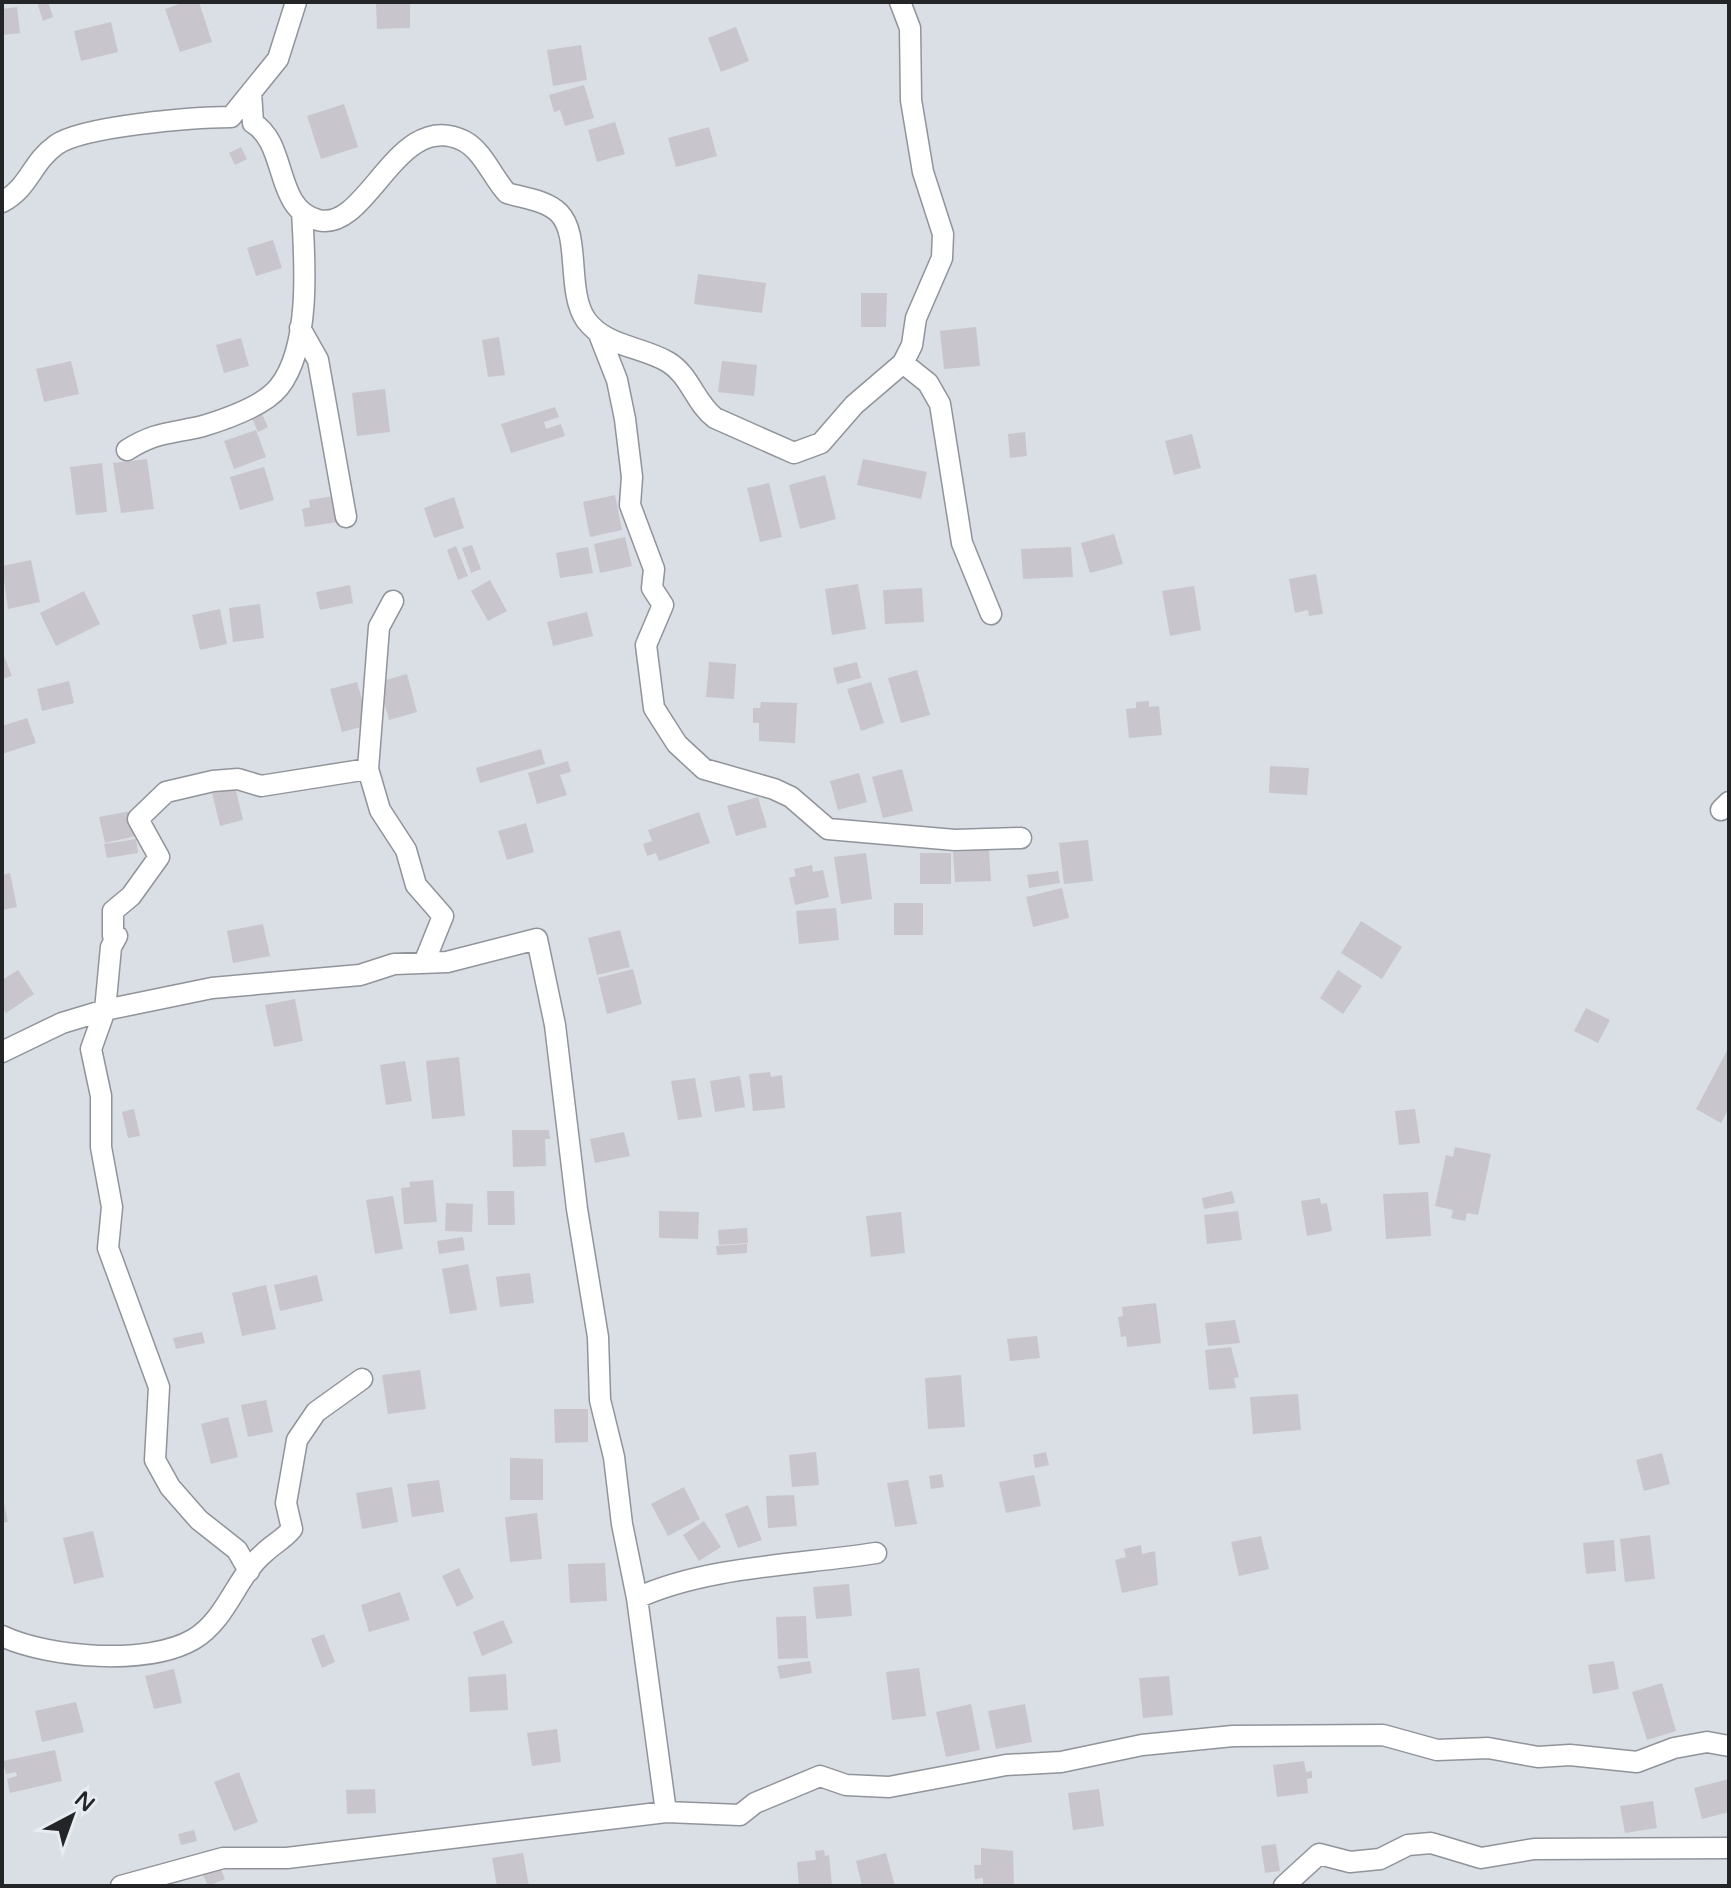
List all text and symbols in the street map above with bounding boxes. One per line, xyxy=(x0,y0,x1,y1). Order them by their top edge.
north arrow xyxy=(32,1776,112,1856)
text: N xyxy=(69,1786,100,1817)

